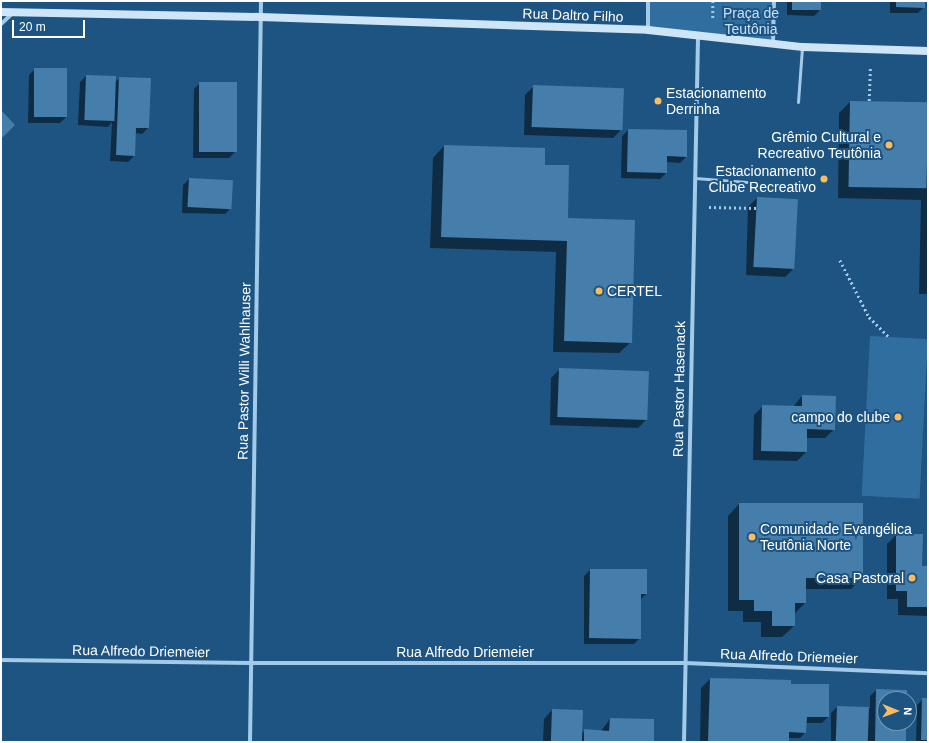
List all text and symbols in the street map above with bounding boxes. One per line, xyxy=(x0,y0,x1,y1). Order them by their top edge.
street label: Rua Daltro Filho xyxy=(522,5,624,25)
park label: Praça de Teutônia xyxy=(723,5,779,38)
scale bar xyxy=(14,12,87,38)
text: 20 m xyxy=(19,20,46,34)
place label: Estacionamento Derrinha xyxy=(666,85,766,118)
marker: Estacionamento Derrinha xyxy=(653,96,663,106)
place label: Grêmio Cultural e Recreativo Teutônia xyxy=(757,129,881,162)
marker: Grêmio Cultural e Recreativo Teutônia xyxy=(884,140,894,150)
place label: Estacionamento Clube Recreativo xyxy=(709,163,816,196)
marker: Estacionamento Clube Recreativo xyxy=(819,174,829,184)
street label: Rua Pastor Willi Wahlhauser xyxy=(234,282,254,460)
place label: CERTEL xyxy=(607,283,662,299)
marker: CERTEL xyxy=(594,286,604,296)
street label: Rua Pastor Hasenack xyxy=(669,321,689,457)
place label: campo do clube xyxy=(791,409,890,425)
marker: campo do clube xyxy=(893,412,903,422)
place label: Comunidade Evangélica Teutônia Norte xyxy=(760,521,912,554)
marker: Comunidade Evangélica Teutônia Norte xyxy=(747,532,757,542)
place label: Casa Pastoral xyxy=(816,570,904,586)
marker: Casa Pastoral xyxy=(907,573,917,583)
street label: Rua Alfredo Driemeier xyxy=(72,641,210,661)
street label: Rua Alfredo Driemeier xyxy=(396,644,534,660)
street label: Rua Alfredo Driemeier xyxy=(720,645,858,667)
north arrow xyxy=(877,691,917,731)
text: N xyxy=(902,707,914,715)

